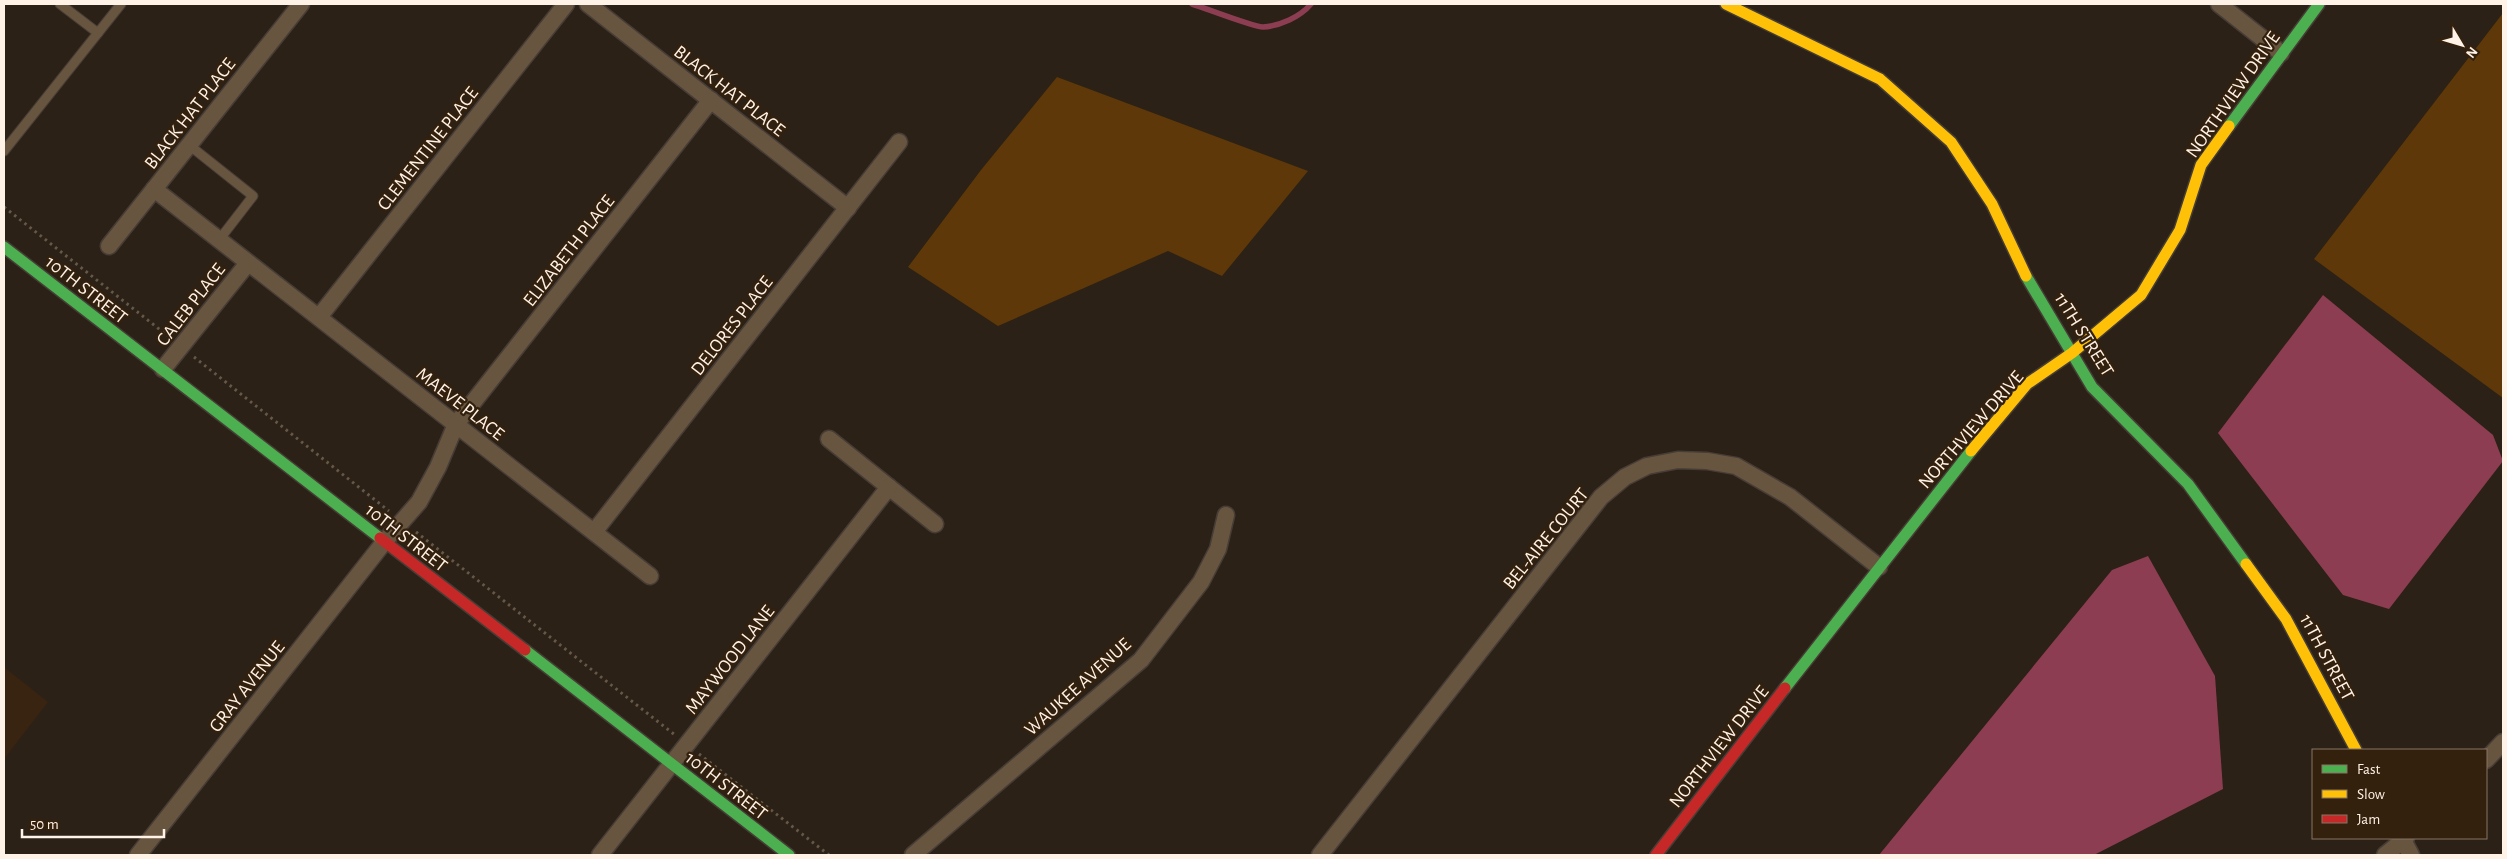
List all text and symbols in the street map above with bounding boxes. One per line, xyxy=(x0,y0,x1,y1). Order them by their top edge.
north arrow xyxy=(2437,20,2487,70)
street label: NORTHVIEW DRIVE xyxy=(2183,28,2284,161)
street label: BLACK HAT PLACE xyxy=(670,42,788,140)
text: N xyxy=(2463,44,2480,61)
street label: BLACK HAT PLACE xyxy=(141,55,239,173)
street label: CLEMENTINE PLACE xyxy=(374,84,482,214)
street label: ELIZABETH PLACE xyxy=(520,192,618,310)
street label: 10TH STREET xyxy=(42,252,131,328)
street label: CALEB PLACE xyxy=(153,260,229,350)
street label: DELORES PLACE xyxy=(688,273,777,379)
street label: 11TH STREET xyxy=(2051,290,2117,380)
street label: MAEVE PLACE xyxy=(413,364,508,444)
street label: NORTHVIEW DRIVE xyxy=(1915,367,2027,492)
street label: BEL-AIRE COURT xyxy=(1500,485,1593,593)
street label: 10TH STREET xyxy=(362,500,451,576)
street label: MAYWOOD LANE xyxy=(682,602,778,718)
street label: 11TH STREET xyxy=(2296,611,2357,704)
street label: WAUKEE AVENUE xyxy=(1021,635,1135,739)
street label: GRAY AVENUE xyxy=(206,638,288,736)
street label: NORTHVIEW DRIVE xyxy=(1666,682,1773,812)
street label: 10TH STREET xyxy=(682,748,771,824)
legend xyxy=(2312,749,2487,839)
text: Fast xyxy=(2357,762,2381,777)
text: Slow xyxy=(2357,787,2385,802)
scale bar xyxy=(22,806,165,838)
text: Jam xyxy=(2357,812,2380,827)
text: 50 m xyxy=(30,817,59,832)

